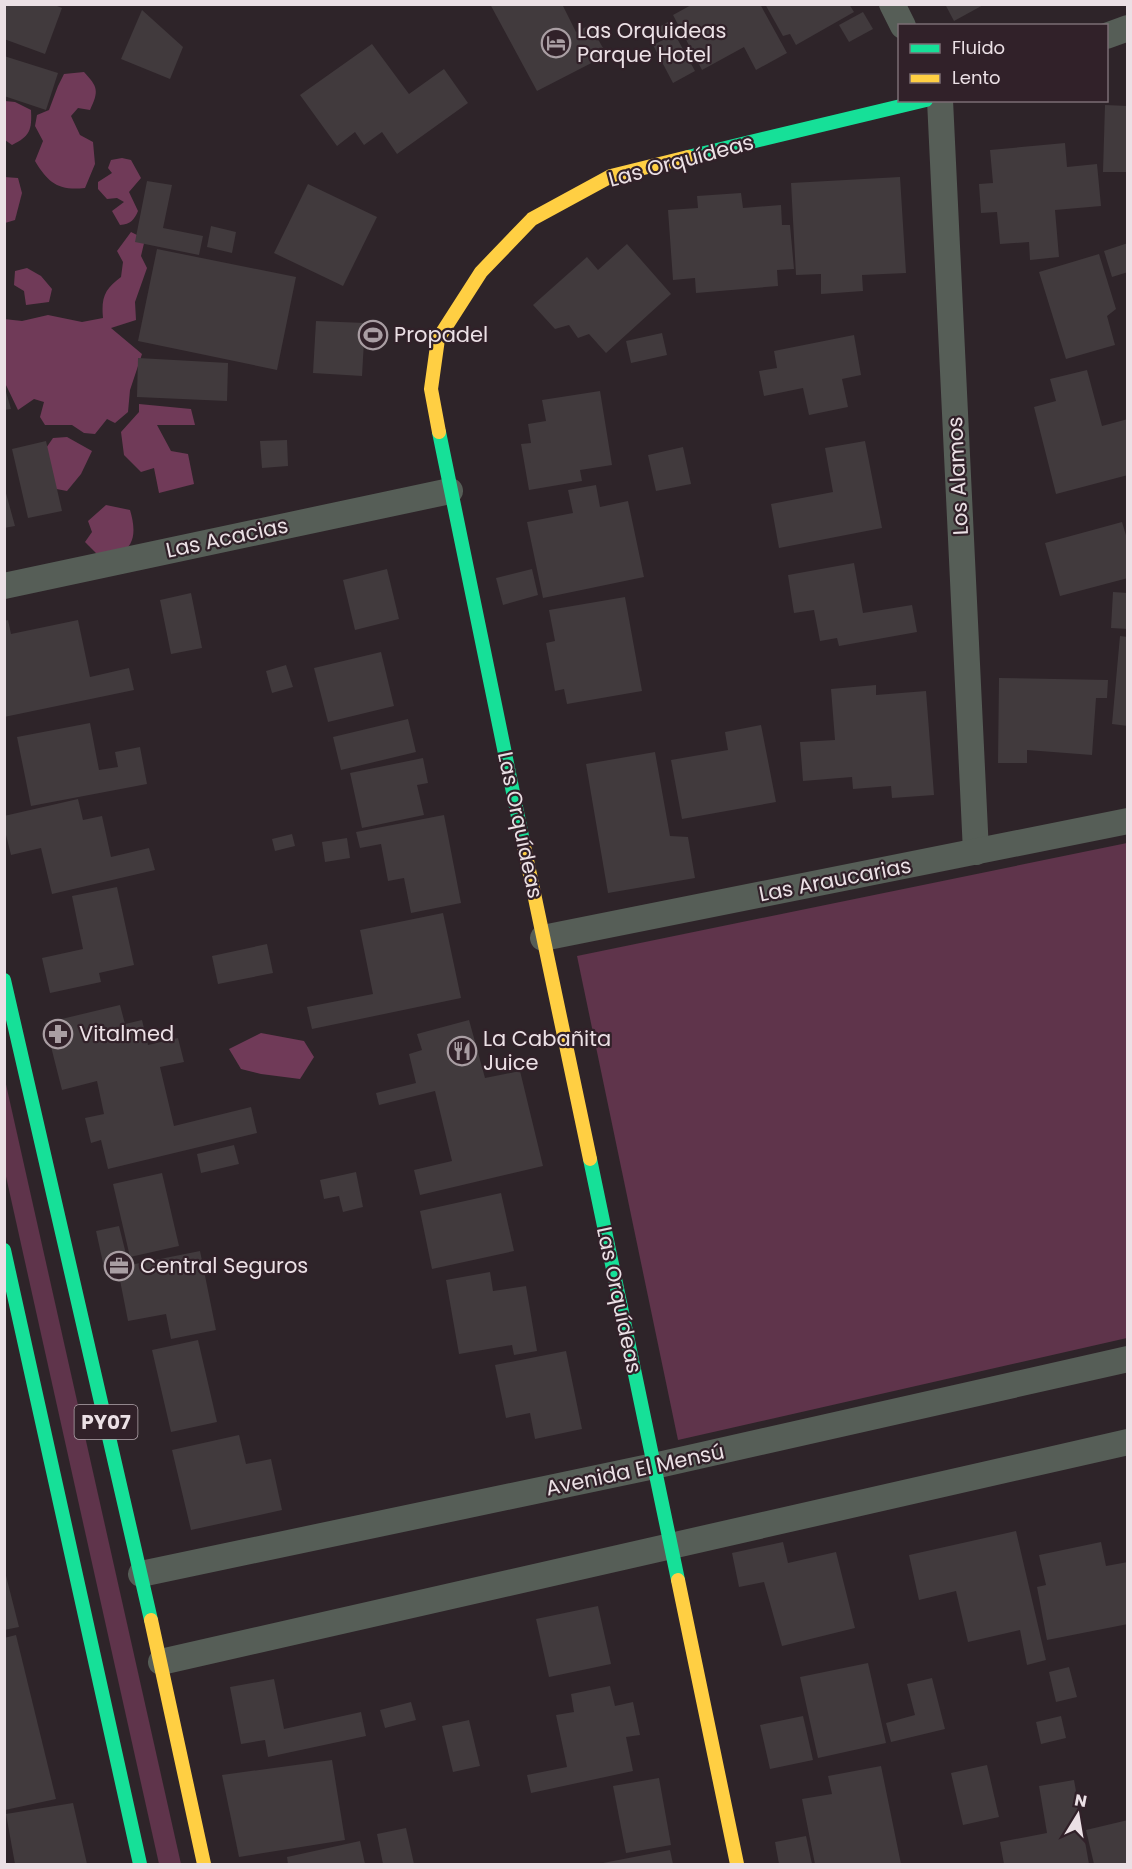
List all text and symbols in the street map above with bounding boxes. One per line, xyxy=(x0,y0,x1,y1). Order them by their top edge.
place label: Las Orquideas Parque Hotel xyxy=(577,16,726,69)
legend xyxy=(898,24,1108,102)
hotel icon: Las Orquideas Parque Hotel xyxy=(540,27,572,59)
text: Fluido xyxy=(952,35,1005,60)
text: Lento xyxy=(952,65,1001,90)
street label: Las Orquídeas xyxy=(605,127,757,194)
sports icon: Propadel xyxy=(357,319,389,351)
place label: Propadel xyxy=(394,320,488,349)
street label: Los Alamos xyxy=(940,416,975,536)
street label: Las Acacias xyxy=(163,510,291,565)
street label: Las Orquídeas xyxy=(491,749,550,901)
street label: Las Araucarias xyxy=(756,851,914,908)
pharmacy icon: Vitalmed xyxy=(42,1018,74,1050)
place label: Vitalmed xyxy=(79,1019,174,1048)
place label: La Cabañita Juice xyxy=(483,1024,611,1077)
restaurant icon: La Cabañita Juice xyxy=(446,1035,478,1067)
street label: Las Orquídeas xyxy=(590,1224,649,1376)
office icon: Central Seguros xyxy=(103,1250,135,1282)
place label: Central Seguros xyxy=(140,1251,308,1280)
road number: PY07 xyxy=(74,1405,138,1439)
street label: Avenida El Mensú xyxy=(543,1436,727,1503)
north arrow xyxy=(1048,1785,1108,1845)
text: N xyxy=(1073,1788,1089,1813)

